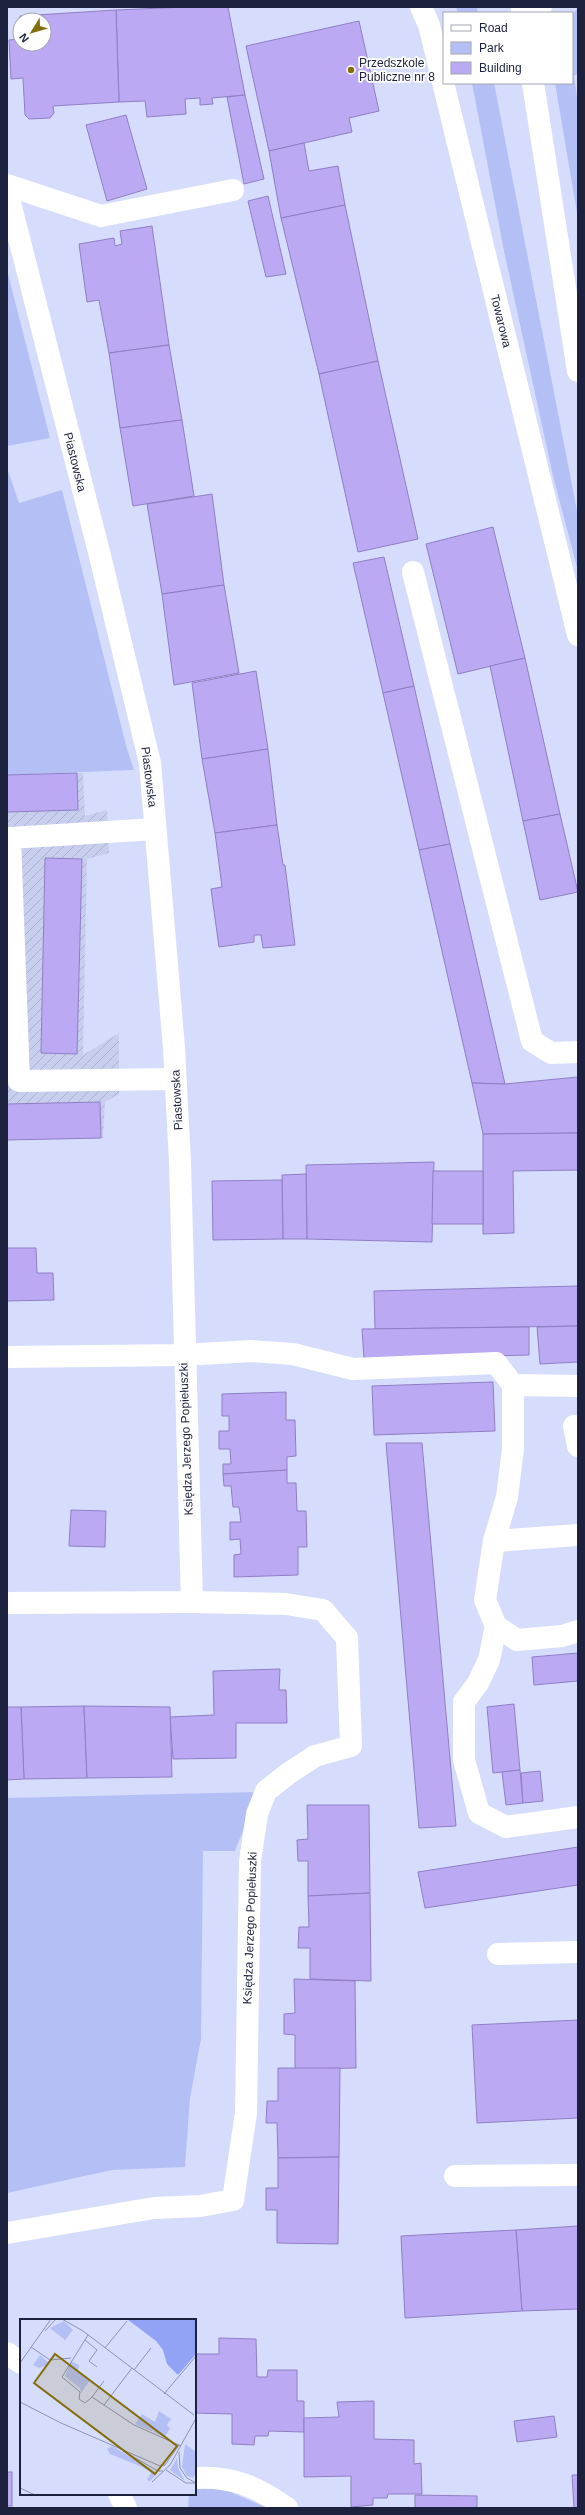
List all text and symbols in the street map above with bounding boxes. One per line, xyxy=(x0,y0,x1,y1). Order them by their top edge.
north arrow xyxy=(12,12,52,52)
legend xyxy=(443,12,573,84)
text: Road xyxy=(479,21,508,35)
text: N xyxy=(17,31,31,45)
text: Park xyxy=(479,41,505,55)
place label: Przedszkole Publiczne nr 8 xyxy=(359,56,435,84)
text: Building xyxy=(479,61,522,75)
marker: Przedszkole Publiczne nr 8 xyxy=(346,65,356,75)
street label: Towarowa xyxy=(488,293,514,349)
street label: Piastowska xyxy=(61,431,89,493)
street label: Piastowska xyxy=(138,746,160,808)
street label: Piastowska xyxy=(168,1069,186,1131)
street label: Księdza Jerzego Popiełuszki xyxy=(176,1362,196,1516)
street label: Księdza Jerzego Popiełuszki xyxy=(240,1851,260,2005)
inset map xyxy=(20,2319,196,2495)

